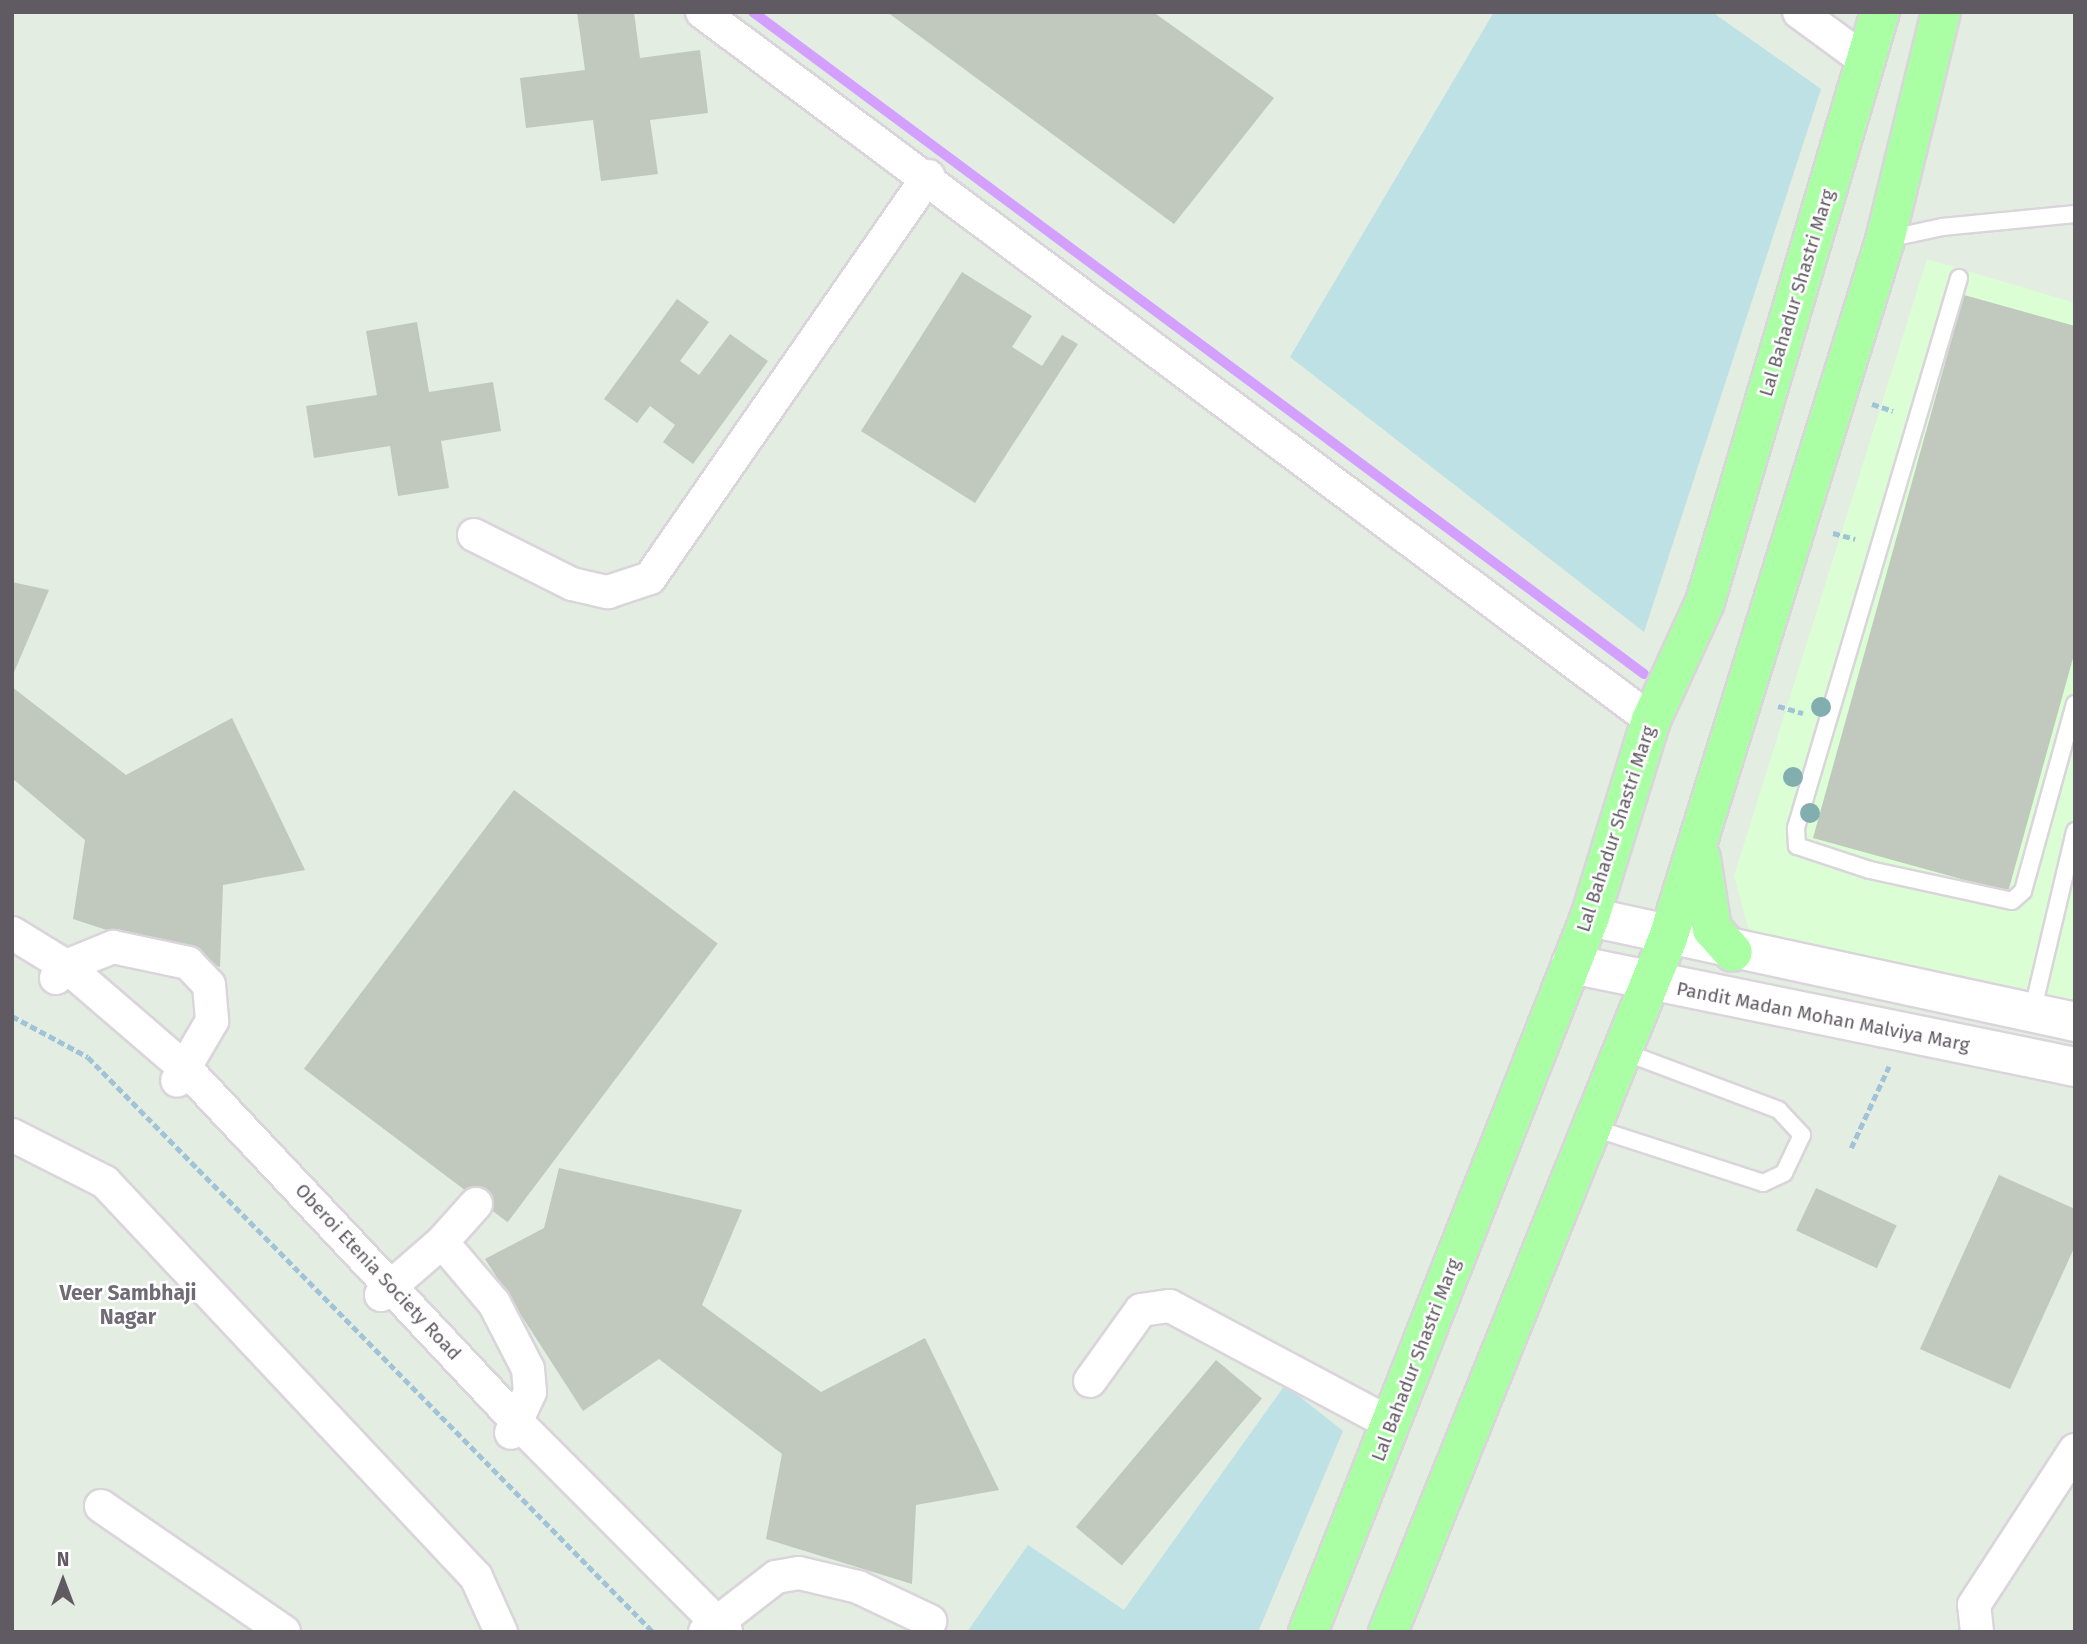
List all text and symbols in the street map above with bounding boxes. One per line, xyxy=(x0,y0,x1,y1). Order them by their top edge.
street label: Lal Bahadur Shastri Marg xyxy=(1755,187,1839,399)
street label: Lal Bahadur Shastri Marg xyxy=(1572,723,1660,935)
street label: Pandit Madan Mohan Malviya Marg xyxy=(1675,977,1971,1057)
street label: Oberoi Etenia Society Road xyxy=(290,1179,466,1365)
street label: Lal Bahadur Shastri Marg xyxy=(1367,1255,1465,1465)
district label: Veer Sambhaji Nagar xyxy=(59,1280,197,1330)
north arrow xyxy=(28,1546,98,1616)
text: N xyxy=(57,1548,69,1571)

